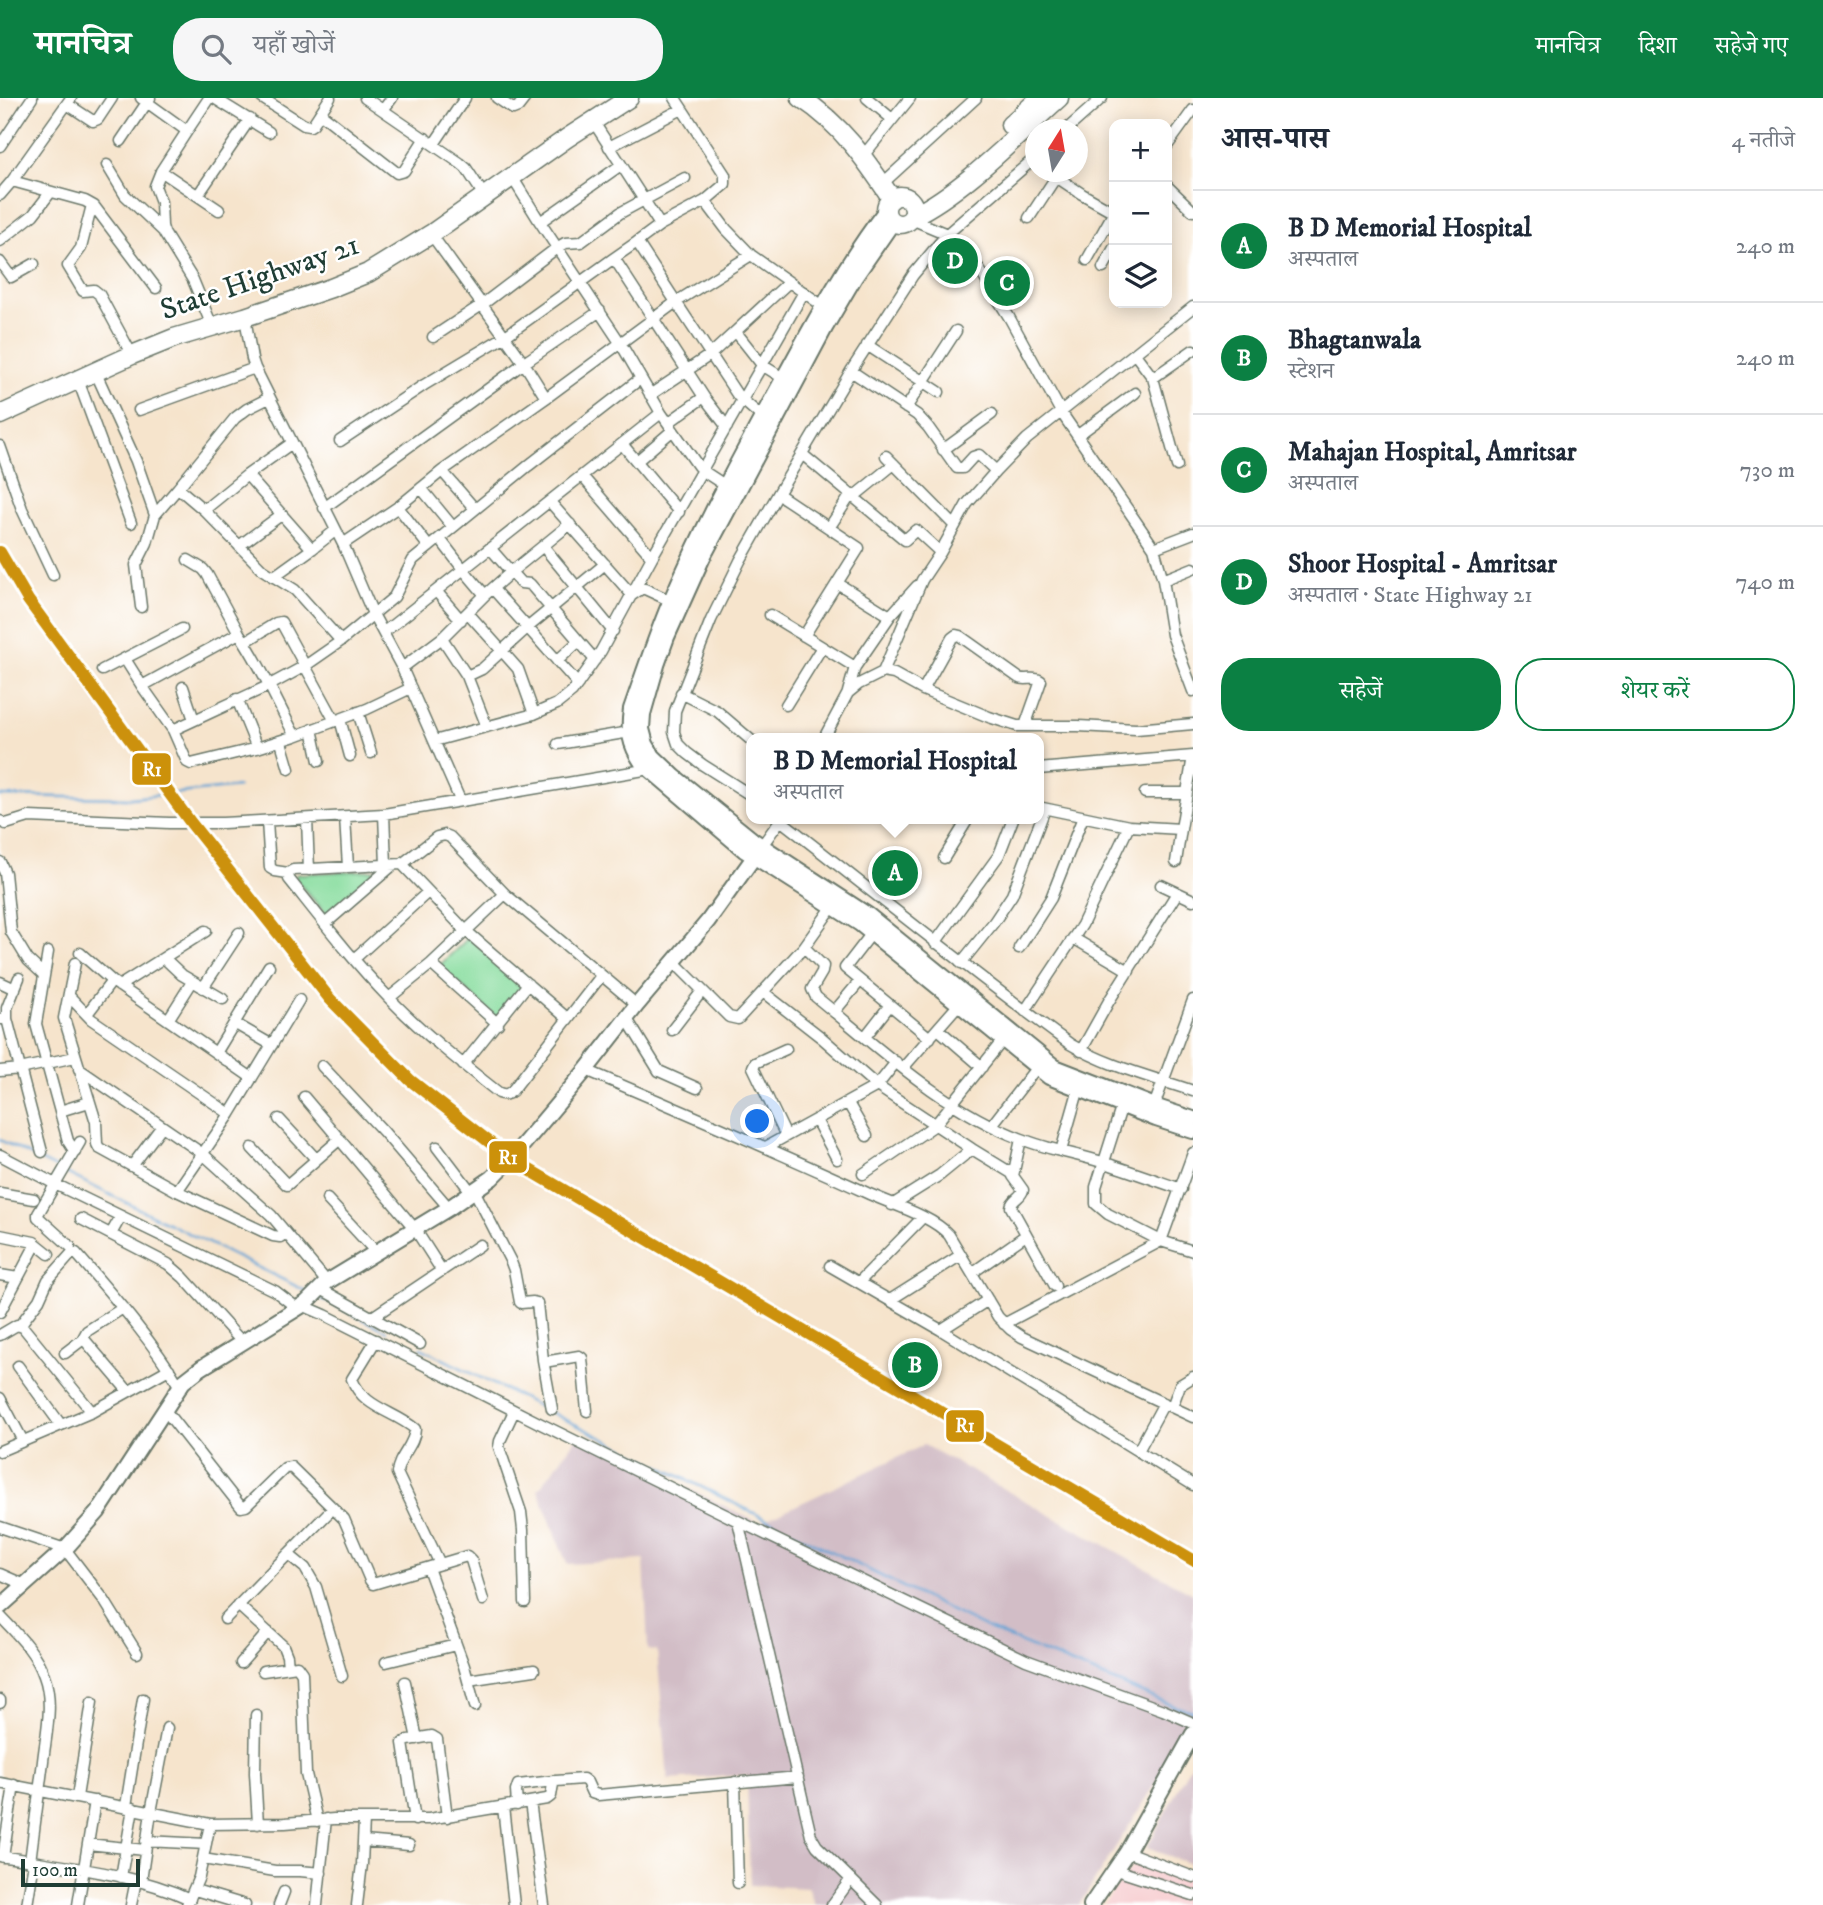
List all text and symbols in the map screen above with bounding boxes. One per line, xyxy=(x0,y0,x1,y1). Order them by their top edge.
search box xyxy=(173,18,663,81)
text: मानचित्र xyxy=(35,24,131,65)
text: यहाँ खोजें xyxy=(253,29,335,62)
icon: search xyxy=(197,30,235,68)
text: मानचित्र xyxy=(1535,31,1600,61)
text: दिशा xyxy=(1638,31,1677,61)
text: सहेजे गए xyxy=(1715,31,1788,61)
north arrow xyxy=(1025,119,1088,182)
map controls xyxy=(1109,119,1172,308)
button: + xyxy=(1109,119,1172,182)
text: आस-पास xyxy=(1221,121,1329,158)
text: 4 नतीजे xyxy=(1732,126,1795,155)
button: − xyxy=(1109,182,1172,245)
text: B D Memorial Hospital xyxy=(1288,212,1532,245)
street label: State Highway 21 xyxy=(156,227,364,329)
text: A xyxy=(1237,232,1251,261)
text: 240 m xyxy=(1736,232,1795,261)
pin: D xyxy=(932,235,978,287)
button: layers xyxy=(1109,245,1172,308)
text: अस्पताल xyxy=(1288,245,1358,274)
pin: C xyxy=(984,257,1030,309)
text: Bhagtanwala xyxy=(1288,324,1421,357)
text: B xyxy=(1237,344,1251,373)
text: 240 m xyxy=(1736,344,1795,373)
text: स्टेशन xyxy=(1288,357,1334,386)
text: Mahajan Hospital, Amritsar xyxy=(1288,436,1576,469)
text: C xyxy=(1236,456,1252,485)
text: 730 m xyxy=(1740,456,1795,485)
text: अस्पताल xyxy=(1288,469,1358,498)
text: Shoor Hospital - Amritsar xyxy=(1288,548,1557,581)
text: D xyxy=(1235,568,1253,597)
text: 740 m xyxy=(1735,568,1795,597)
text: अस्पताल · State Highway 21 xyxy=(1288,581,1533,610)
button: सहेजें xyxy=(1221,658,1501,731)
button: शेयर करें xyxy=(1515,658,1795,731)
popup xyxy=(746,733,1044,824)
text: B D Memorial Hospital xyxy=(773,745,1017,778)
line badge: R1 xyxy=(131,752,172,786)
text: R1 xyxy=(142,759,162,782)
text: अस्पताल xyxy=(773,778,843,807)
pin: A xyxy=(872,847,918,899)
your location xyxy=(740,1104,774,1138)
line badge: R1 xyxy=(488,1140,528,1174)
text: R1 xyxy=(498,1147,518,1170)
pin: B xyxy=(892,1339,938,1391)
line badge: R1 xyxy=(945,1409,985,1443)
text: R1 xyxy=(955,1415,975,1438)
scale bar xyxy=(21,1856,140,1888)
text: 100 m xyxy=(32,1859,78,1882)

